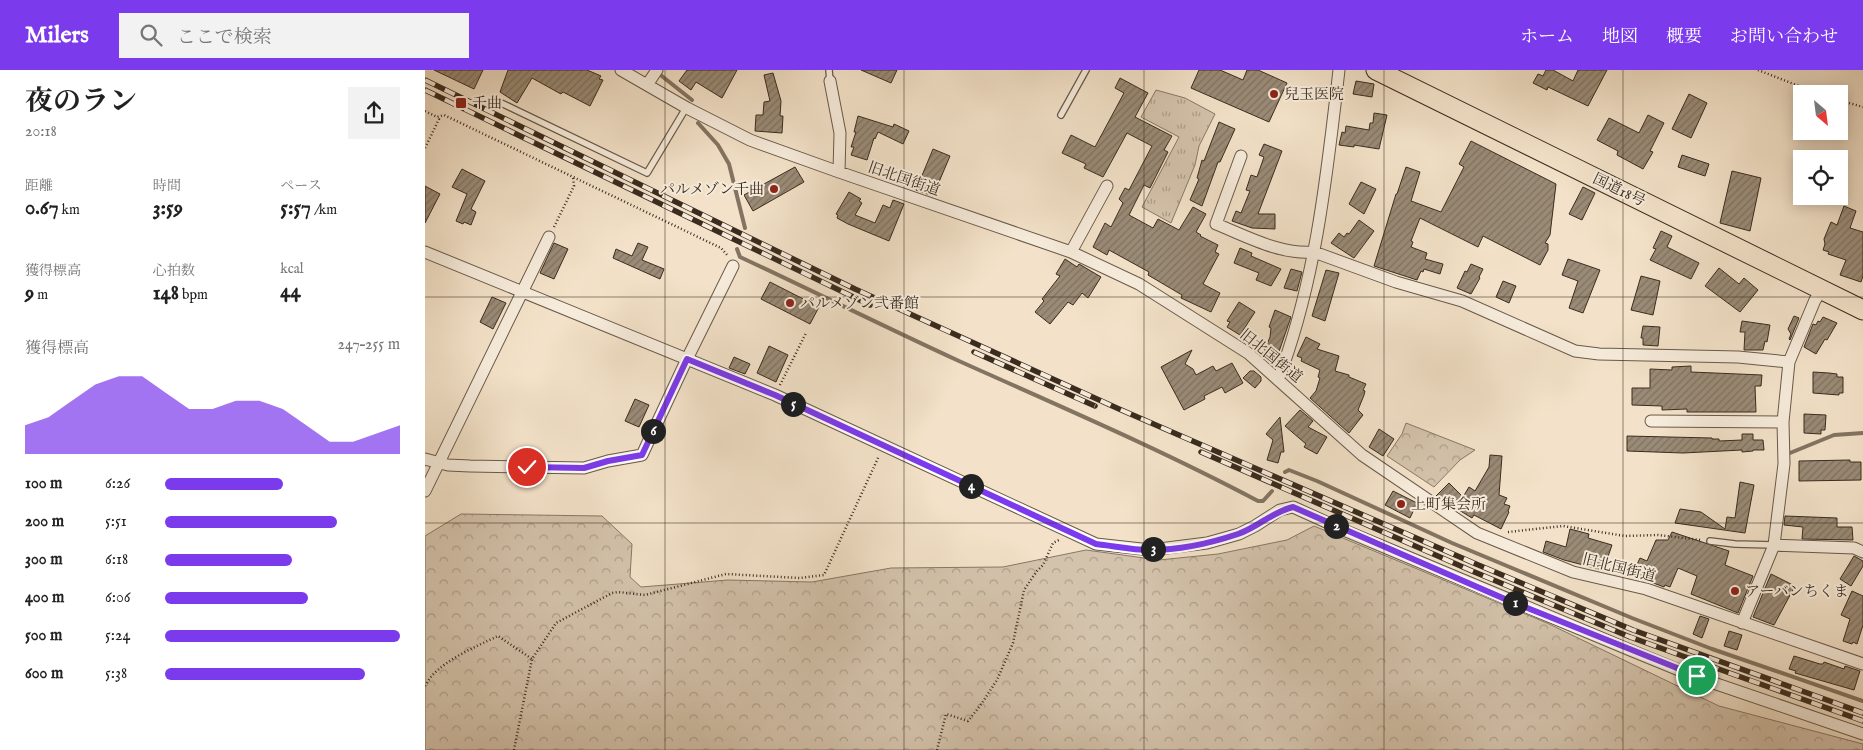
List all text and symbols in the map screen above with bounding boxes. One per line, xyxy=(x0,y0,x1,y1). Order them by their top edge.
search box xyxy=(119,13,469,58)
text: Milers xyxy=(25,20,89,51)
icon: search xyxy=(137,21,165,49)
text: ここで検索 xyxy=(177,26,272,50)
text: ホーム xyxy=(1520,26,1574,49)
text: 地図 xyxy=(1602,26,1638,49)
text: 概要 xyxy=(1666,26,1702,49)
text: お問い合わせ xyxy=(1730,26,1838,49)
text: 夜のラン xyxy=(25,85,137,120)
place label: 兒玉医院 xyxy=(1284,85,1344,104)
north arrow xyxy=(1793,85,1847,140)
map controls xyxy=(1793,85,1848,205)
button: share xyxy=(348,87,400,139)
marker: 兒玉医院 xyxy=(1268,88,1280,100)
place label: 千曲 xyxy=(472,94,502,113)
marker: 千曲 xyxy=(454,96,468,110)
text: 20:18 xyxy=(25,122,57,142)
button: locate xyxy=(1793,150,1848,205)
street label: 旧北国街道 xyxy=(865,158,943,200)
street label: 国道18号 xyxy=(1589,169,1649,211)
text: 距離 xyxy=(25,177,53,195)
text: 時間 xyxy=(153,177,181,195)
text: ペース xyxy=(280,177,322,195)
place label: パルメゾン千曲 xyxy=(660,180,764,199)
marker: パルメゾン千曲 xyxy=(768,183,780,195)
text: 0.67 xyxy=(25,195,59,222)
text: 3:59 xyxy=(153,195,183,222)
text: 5:57 xyxy=(280,195,311,222)
text: km xyxy=(59,201,80,219)
text: /km xyxy=(311,201,337,219)
text: kcal xyxy=(280,260,304,278)
text: 獲得標高 xyxy=(25,262,81,280)
text: 心拍数 xyxy=(153,262,195,280)
text: 44 xyxy=(280,278,301,305)
text: 9 xyxy=(25,280,34,307)
text: 148 xyxy=(153,280,179,307)
text: m xyxy=(34,286,48,304)
text: bpm xyxy=(179,286,208,304)
place label: パルメゾン弐番館 xyxy=(800,294,919,313)
marker: パルメゾン弐番館 xyxy=(784,297,796,309)
street label: 旧北国街道 xyxy=(1236,325,1306,387)
text: 247–255 m xyxy=(337,335,400,355)
text: 獲得標高 xyxy=(25,339,89,359)
pin: 5 xyxy=(781,392,805,416)
text: 5 xyxy=(791,395,796,413)
pin: 6 xyxy=(641,418,665,444)
text: 6 xyxy=(651,422,656,440)
pin xyxy=(506,446,548,488)
icon: check xyxy=(513,453,541,481)
text: 100 m xyxy=(25,474,62,494)
text: 6:26 xyxy=(105,474,130,494)
pin: 4 xyxy=(959,474,983,498)
text: 4 xyxy=(968,477,975,495)
place label: 上町集会所 xyxy=(1411,495,1486,514)
marker: 上町集会所 xyxy=(1395,498,1407,510)
text: 200 m xyxy=(25,512,64,532)
text: 5:51 xyxy=(105,512,127,532)
pin: 2 xyxy=(1323,514,1349,538)
text: 2 xyxy=(1333,517,1340,535)
pin: 3 xyxy=(1141,536,1165,562)
text: 3 xyxy=(1151,540,1156,558)
text: 300 m xyxy=(25,550,63,570)
text: 6:18 xyxy=(105,550,128,570)
street label: 旧北国街道 xyxy=(1580,550,1658,586)
place label: アーバンちくま xyxy=(1745,582,1849,601)
marker: アーバンちくま xyxy=(1729,585,1741,597)
text: 400 m xyxy=(25,588,64,608)
text: 6:06 xyxy=(105,588,131,608)
pin: 1 xyxy=(1503,590,1527,616)
text: 1 xyxy=(1513,594,1518,612)
text: 500 m xyxy=(25,626,62,646)
text: 5:24 xyxy=(105,626,130,646)
pin xyxy=(1676,655,1718,697)
icon: arrive xyxy=(1683,662,1711,690)
text: 600 m xyxy=(25,664,63,684)
text: 5:38 xyxy=(105,664,127,684)

